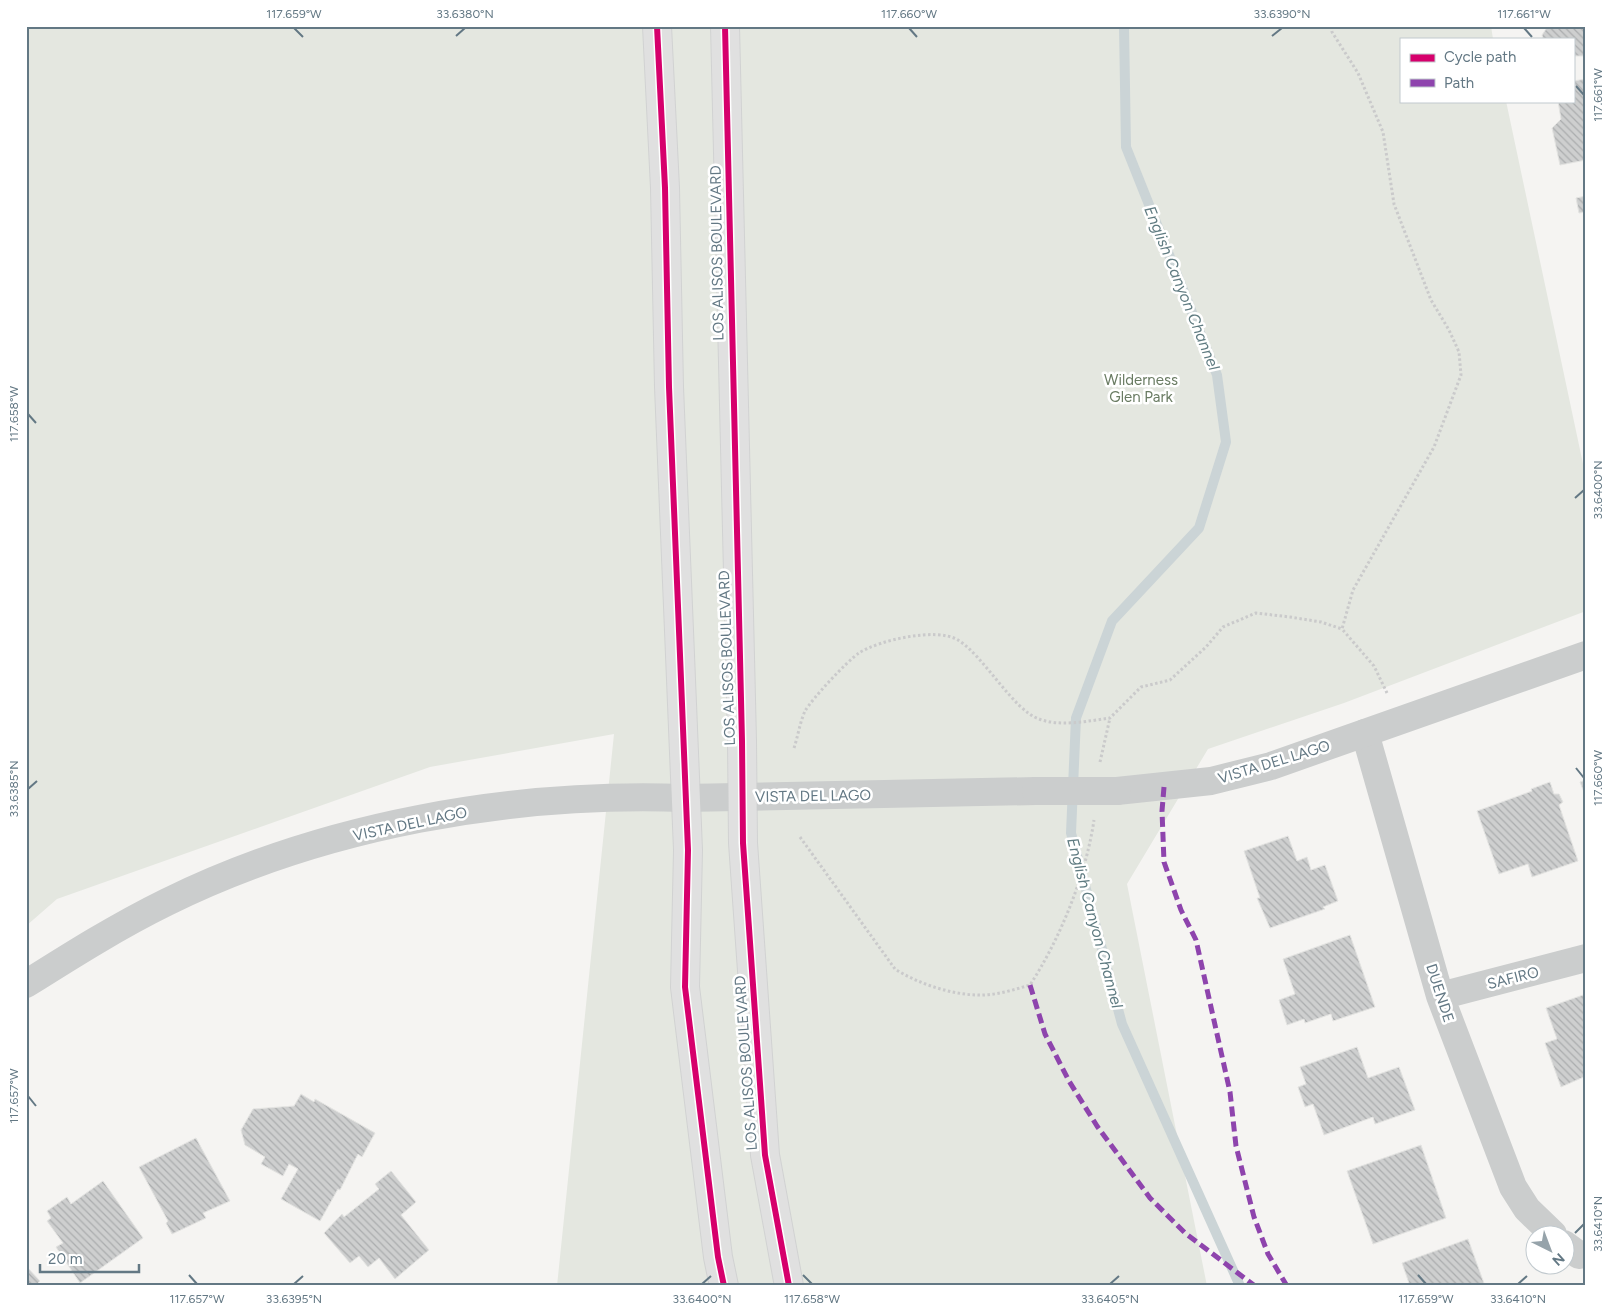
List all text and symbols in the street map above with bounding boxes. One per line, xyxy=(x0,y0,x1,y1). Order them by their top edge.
text: 117.659°W xyxy=(266,7,322,21)
text: 33.6380°N xyxy=(436,7,494,21)
text: 117.660°W xyxy=(881,7,938,21)
text: 33.6390°N xyxy=(1253,7,1311,21)
text: 117.661°W xyxy=(1497,7,1551,21)
legend xyxy=(1400,38,1574,102)
text: Cycle path xyxy=(1444,48,1516,66)
text: 117.661°W xyxy=(1591,68,1605,122)
text: Path xyxy=(1444,74,1474,92)
street label: LOS ALISOS BOULEVARD xyxy=(706,165,728,341)
water label: English Canyon Channel xyxy=(1140,203,1224,373)
park label: Wilderness Glen Park xyxy=(1104,371,1178,406)
text: 117.658°W xyxy=(7,386,21,442)
text: 33.6400°N xyxy=(1591,461,1605,519)
street label: LOS ALISOS BOULEVARD xyxy=(715,570,739,746)
street label: VISTA DEL LAGO xyxy=(1216,736,1332,788)
text: 117.660°W xyxy=(1591,749,1605,806)
text: 33.6385°N xyxy=(7,761,21,817)
street label: VISTA DEL LAGO xyxy=(755,786,871,806)
street label: VISTA DEL LAGO xyxy=(351,803,469,845)
water label: English Canyon Channel xyxy=(1063,836,1127,1011)
street label: DUENDE xyxy=(1422,961,1458,1025)
street label: SAFIRO xyxy=(1485,963,1541,993)
street label: LOS ALISOS BOULEVARD xyxy=(731,975,761,1151)
text: 117.657°W xyxy=(7,1068,21,1123)
text: 33.6410°N xyxy=(1591,1196,1605,1252)
north arrow xyxy=(1524,1224,1574,1274)
scale bar xyxy=(40,1242,139,1274)
text: N xyxy=(1549,1249,1568,1269)
text: 20 m xyxy=(48,1250,82,1268)
text: 117.657°W xyxy=(170,1292,225,1306)
text: 33.6395°N xyxy=(266,1292,322,1306)
text: 33.6400°N xyxy=(673,1292,731,1306)
text: 117.658°W xyxy=(784,1292,840,1306)
text: 33.6405°N xyxy=(1081,1292,1139,1306)
text: 117.659°W xyxy=(1398,1292,1454,1306)
text: 33.6410°N xyxy=(1490,1292,1546,1306)

